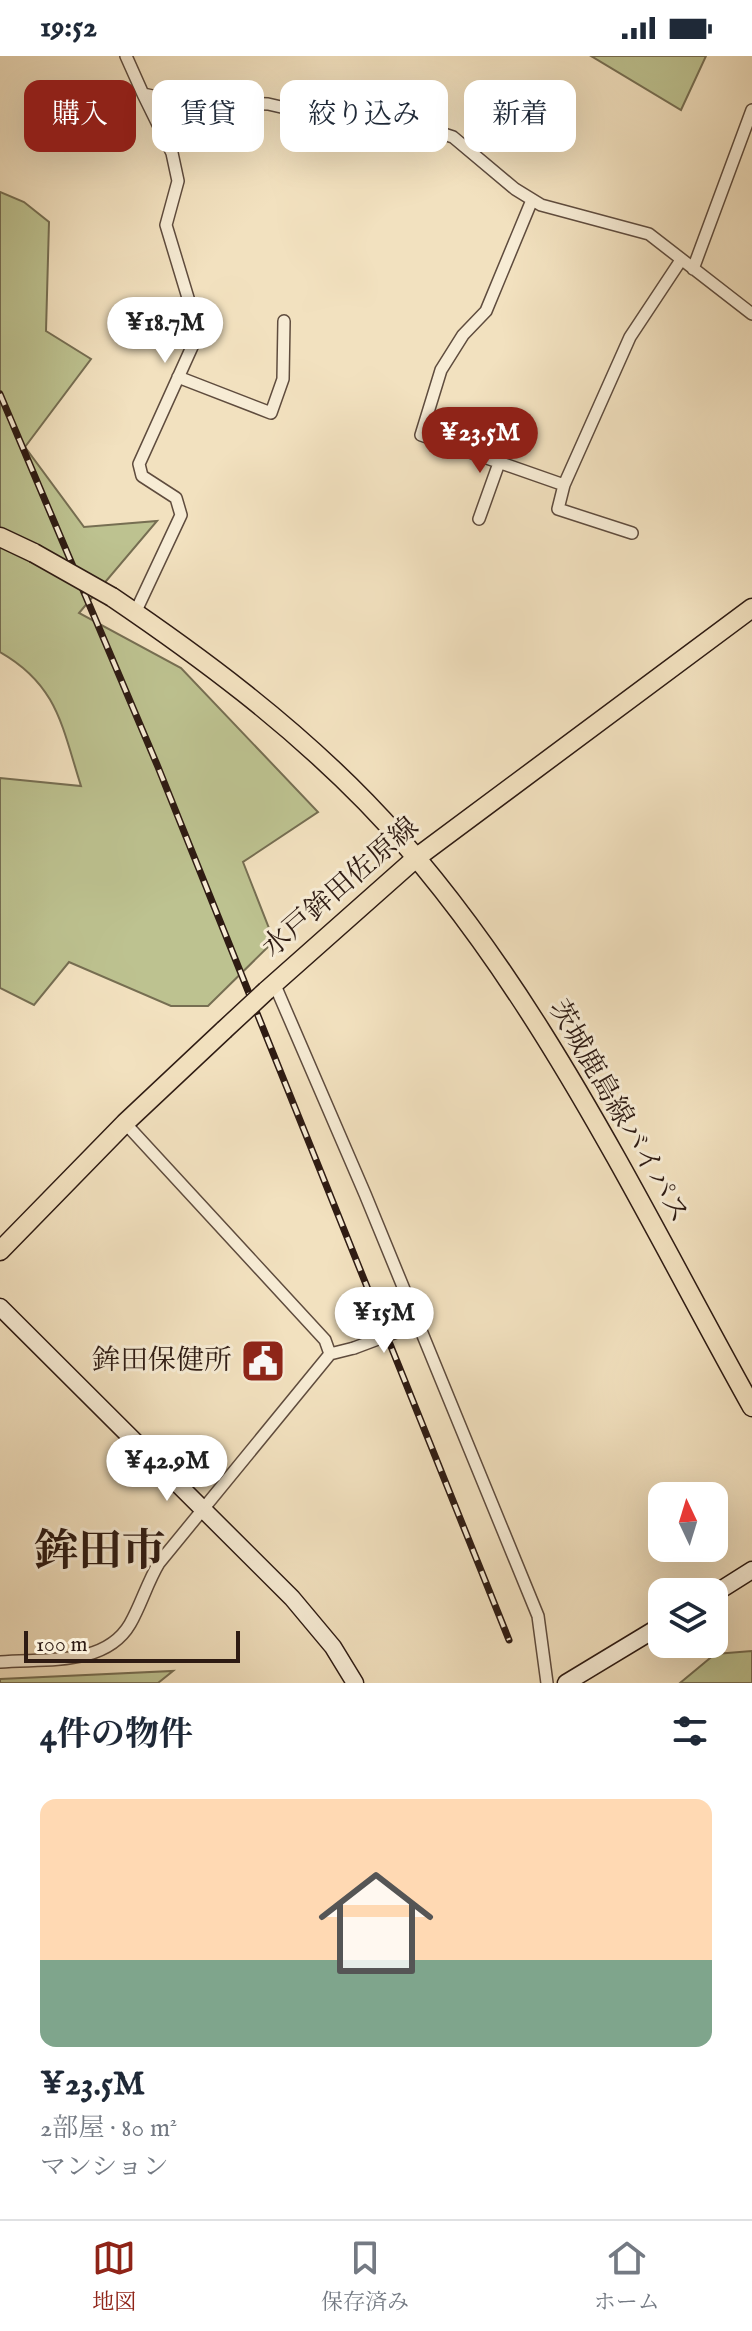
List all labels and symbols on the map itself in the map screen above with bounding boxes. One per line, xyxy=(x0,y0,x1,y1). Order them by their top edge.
pin: ¥18.7M xyxy=(100,297,230,365)
pin: ¥23.5M xyxy=(415,407,545,475)
street label: 水戸鉾田佐原線 xyxy=(256,810,426,966)
street label: 茨城鹿島線バイパス xyxy=(540,994,696,1230)
pin: ¥15M xyxy=(337,1287,431,1355)
public building icon: 鉾田保健所 xyxy=(239,1337,287,1385)
place label: 鉾田保健所 xyxy=(92,1344,232,1379)
pin: ¥42.9M xyxy=(102,1435,232,1503)
north arrow xyxy=(648,1482,728,1562)
district label: 鉾田市 xyxy=(34,1525,166,1581)
scale bar xyxy=(24,1627,240,1663)

